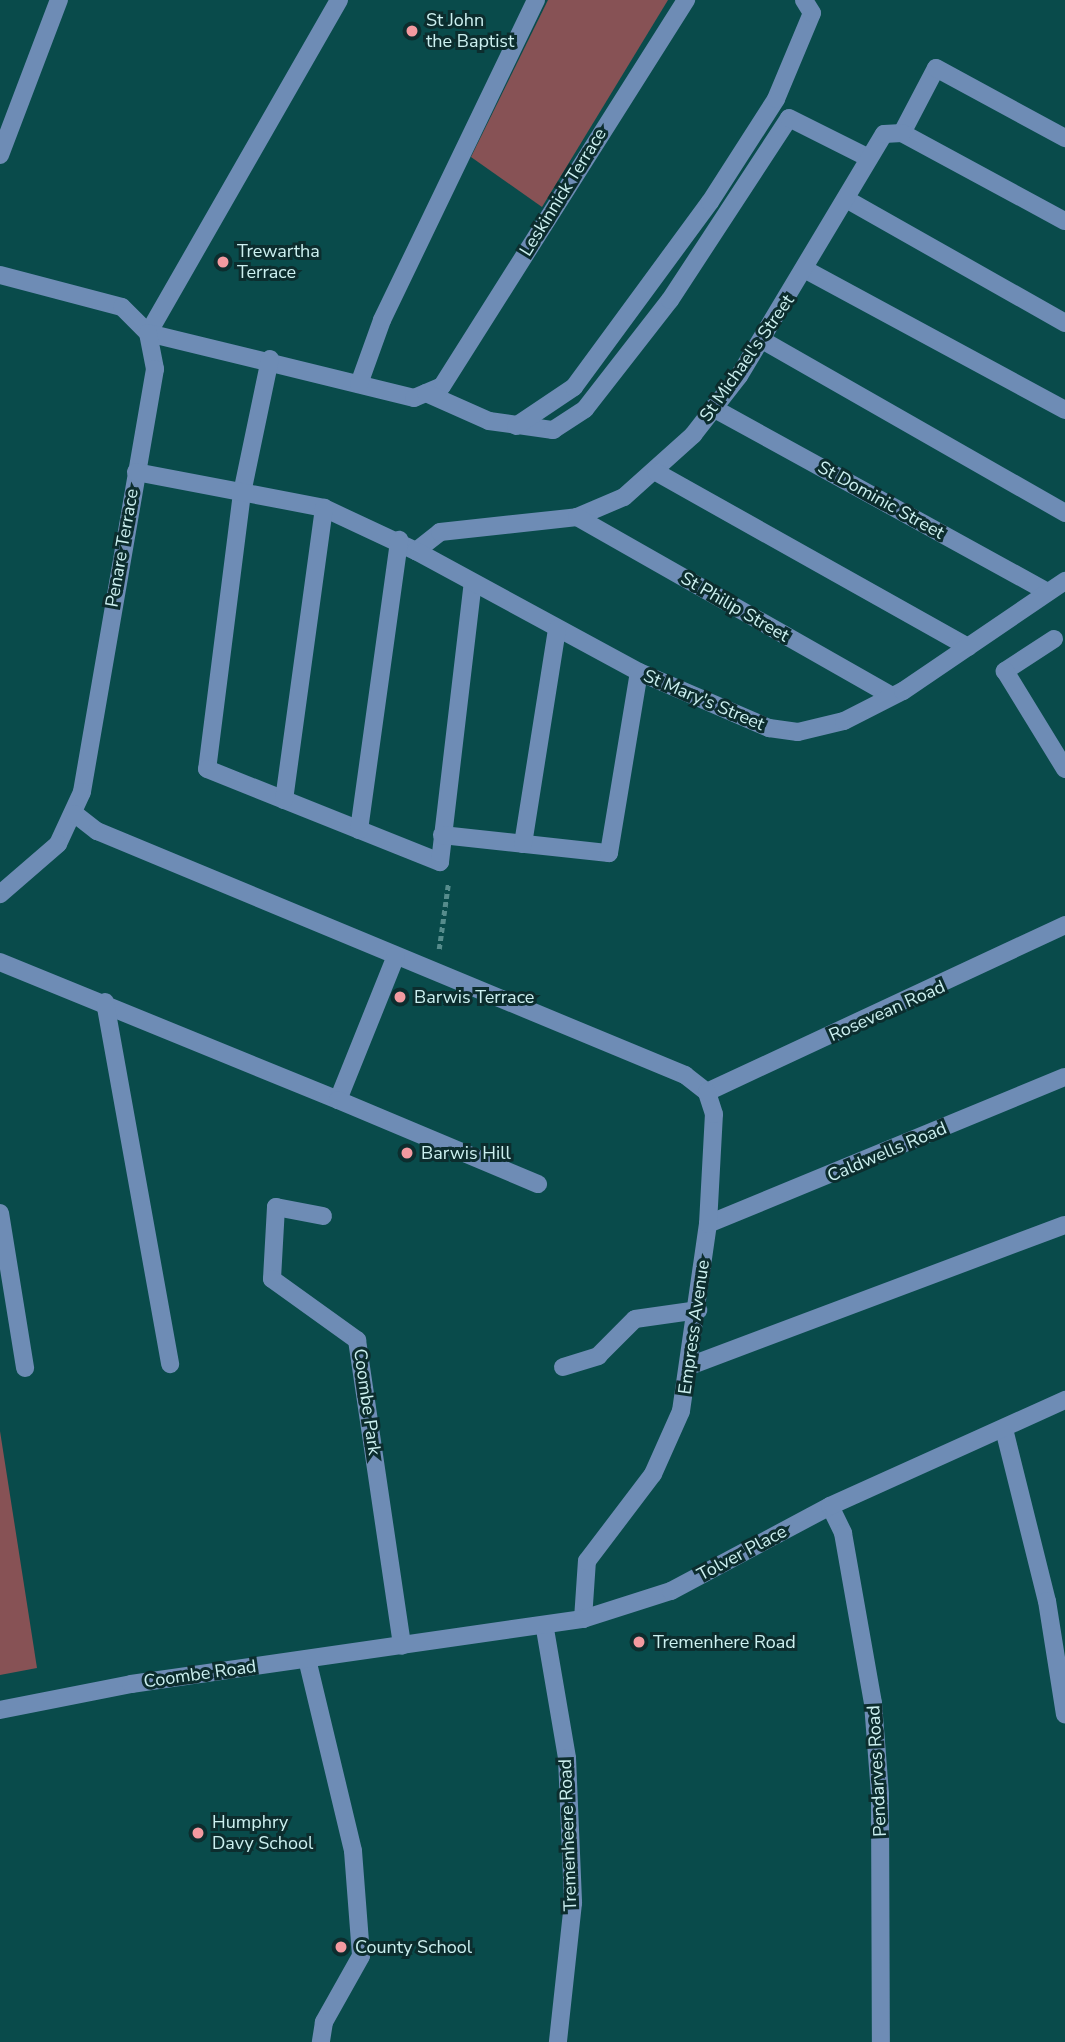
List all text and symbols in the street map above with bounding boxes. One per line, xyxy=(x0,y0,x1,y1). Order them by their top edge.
place label: St John the Baptist xyxy=(426,10,514,52)
marker: St John the Baptist xyxy=(404,23,420,39)
street label: Leskinnick Terrace xyxy=(515,124,611,260)
place label: Trewartha Terrace xyxy=(237,241,320,284)
marker: Trewartha Terrace xyxy=(215,254,231,270)
street label: St Michael's Street xyxy=(695,290,799,426)
street label: St Dominic Street xyxy=(814,456,948,544)
street label: Penare Terrace xyxy=(101,487,143,609)
street label: St Philip Street xyxy=(677,567,793,647)
street label: St Mary's Street xyxy=(640,665,768,735)
street label: Rosevean Road xyxy=(826,976,948,1046)
place label: Barwis Terrace xyxy=(414,986,534,1008)
marker: Barwis Terrace xyxy=(392,989,408,1005)
street label: Caldwells Road xyxy=(824,1117,950,1187)
place label: Barwis Hill xyxy=(421,1142,511,1164)
marker: Barwis Hill xyxy=(399,1145,415,1161)
street label: Empress Avenue xyxy=(674,1258,714,1396)
street label: Coombe Park xyxy=(349,1347,385,1457)
street label: Tolver Place xyxy=(694,1520,790,1586)
place label: Tremenhere Road xyxy=(653,1631,796,1653)
marker: Tremenhere Road xyxy=(631,1634,647,1650)
street label: Coombe Road xyxy=(142,1655,258,1693)
street label: Pendarves Road xyxy=(863,1705,891,1837)
street label: Tremenheere Road xyxy=(555,1758,581,1912)
place label: Humphry Davy School xyxy=(212,1812,313,1854)
marker: Humphry Davy School xyxy=(190,1825,206,1841)
place label: County School xyxy=(355,1936,472,1958)
marker: County School xyxy=(333,1939,349,1955)

